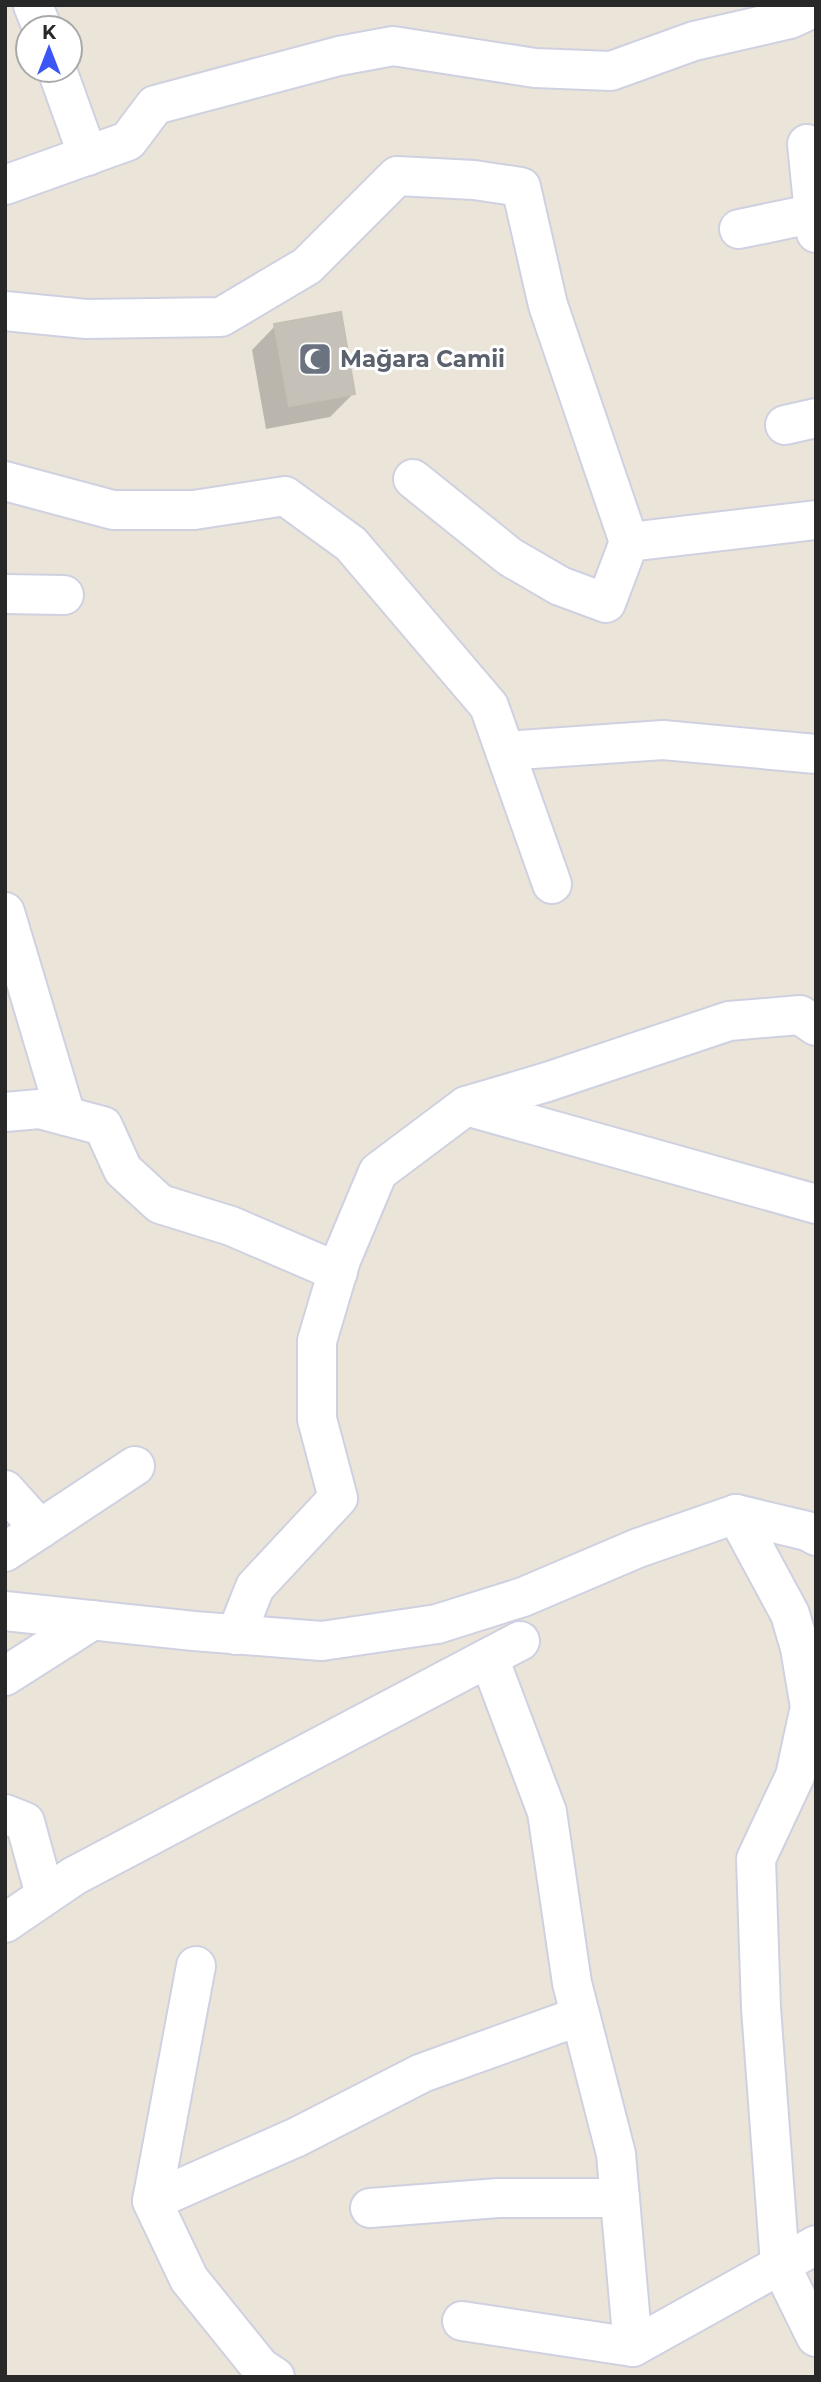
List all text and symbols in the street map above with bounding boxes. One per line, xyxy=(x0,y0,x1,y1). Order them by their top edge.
north arrow xyxy=(14,14,84,84)
text: K xyxy=(42,21,57,44)
mosque icon: Mağara Camii xyxy=(296,340,334,378)
place label: Mağara Camii xyxy=(340,345,505,373)

